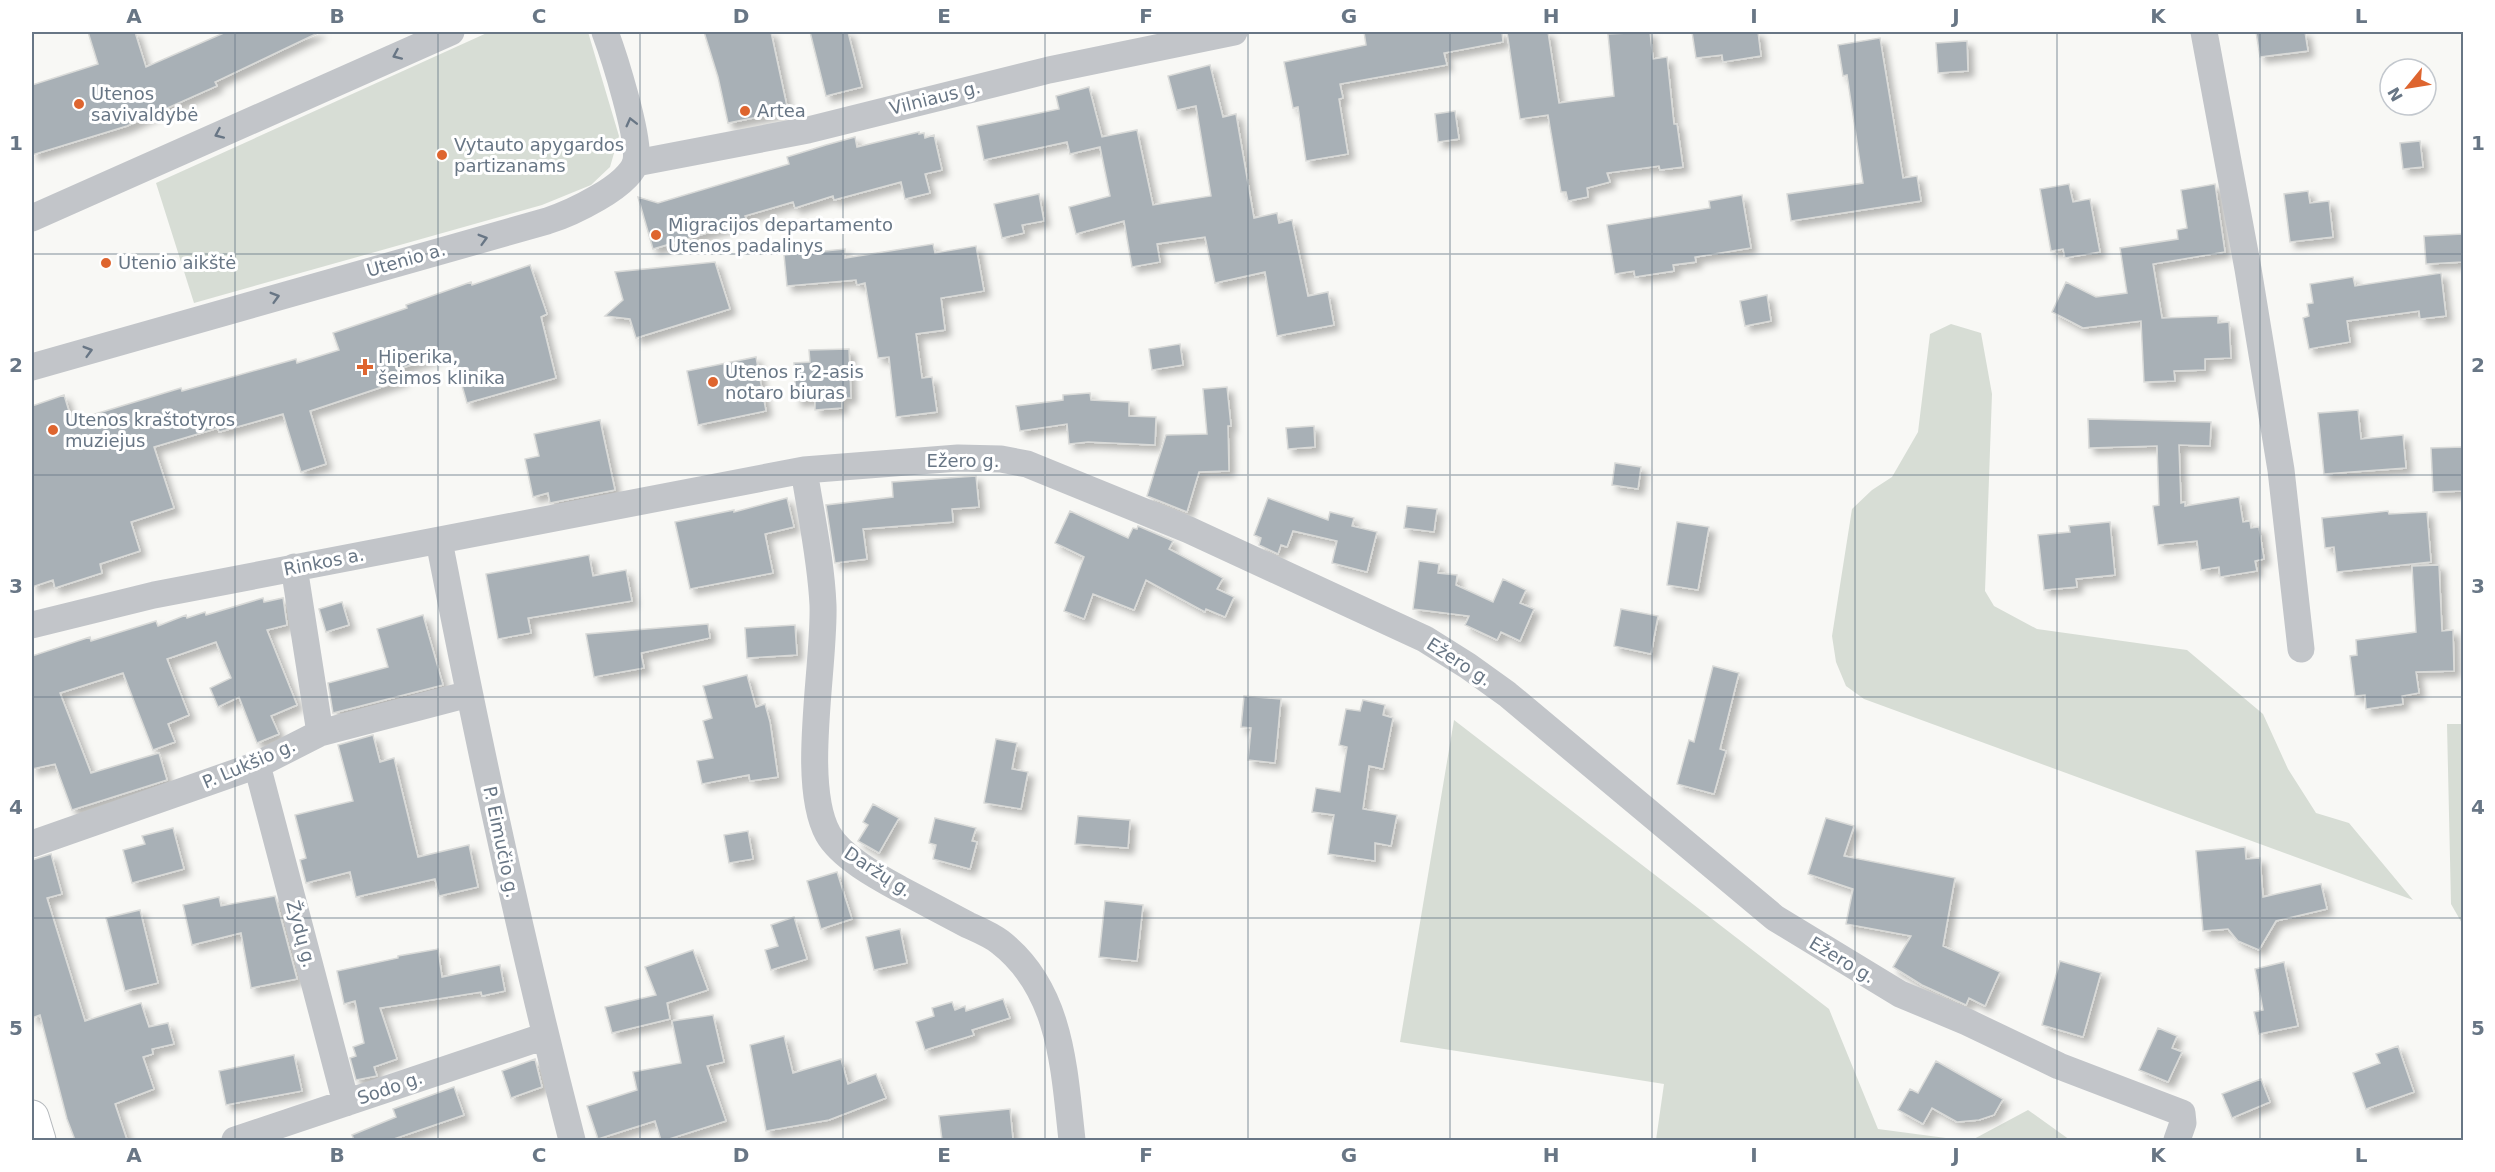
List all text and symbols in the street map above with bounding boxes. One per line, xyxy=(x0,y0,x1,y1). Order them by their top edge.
text: A xyxy=(126,4,142,28)
text: B xyxy=(329,4,345,28)
text: C xyxy=(532,4,546,28)
text: D xyxy=(733,4,749,28)
text: E xyxy=(937,4,951,28)
text: F xyxy=(1139,4,1153,28)
text: G xyxy=(1341,4,1357,28)
text: H xyxy=(1543,4,1559,28)
text: I xyxy=(1750,4,1758,28)
text: J xyxy=(1950,4,1960,28)
text: K xyxy=(2150,4,2167,28)
text: L xyxy=(2355,4,2368,28)
one-way arrow xyxy=(392,48,403,60)
north arrow xyxy=(2378,57,2438,117)
street label: Vilniaus g. xyxy=(887,76,983,119)
place label: Utenos savivaldybė xyxy=(91,83,198,125)
text: N xyxy=(2384,84,2407,105)
marker: Utenos savivaldybė xyxy=(72,97,86,111)
place label: Artea xyxy=(757,100,806,121)
marker: Artea xyxy=(738,104,752,118)
one-way arrow xyxy=(626,117,638,128)
one-way arrow xyxy=(214,127,225,139)
text: 1 xyxy=(9,131,23,155)
text: 1 xyxy=(2471,131,2485,155)
place label: Vytauto apygardos partizanams xyxy=(454,134,624,176)
marker: Vytauto apygardos partizanams xyxy=(435,148,449,162)
place label: Migracijos departamento Utenos padalinys xyxy=(668,214,893,256)
marker: Migracijos departamento Utenos padalinys xyxy=(649,228,663,242)
one-way arrow xyxy=(477,234,488,246)
street label: Utenio a. xyxy=(364,238,448,281)
place label: Utenio aikštė xyxy=(118,252,236,273)
marker: Utenio aikštė xyxy=(99,256,113,270)
one-way arrow xyxy=(269,292,280,304)
one-way arrow xyxy=(82,346,93,358)
place label: Hiperika, šeimos klinika xyxy=(378,346,505,388)
text: 2 xyxy=(9,353,23,377)
text: 2 xyxy=(2471,353,2485,377)
marker: Hiperika, šeimos klinika xyxy=(356,358,374,376)
place label: Utenos r. 2-asis notaro biuras xyxy=(725,361,864,403)
marker: Utenos r. 2-asis notaro biuras xyxy=(706,375,720,389)
place label: Utenos kraštotyros muziejus xyxy=(65,409,235,451)
marker: Utenos kraštotyros muziejus xyxy=(46,423,60,437)
street label: Ežero g. xyxy=(927,450,999,471)
street label: Rinkos a. xyxy=(282,543,366,580)
text: 3 xyxy=(9,574,23,598)
text: 3 xyxy=(2471,574,2485,598)
street label: Ežero g. xyxy=(1423,633,1496,690)
street label: P. Lukšio g. xyxy=(199,734,299,793)
street label: P. Eimučio g. xyxy=(479,784,524,900)
text: 4 xyxy=(9,795,23,819)
text: 4 xyxy=(2471,795,2485,819)
street label: Daržų g. xyxy=(841,842,916,901)
street label: Žydų g. xyxy=(282,898,321,970)
street label: Ežero g. xyxy=(1806,932,1879,987)
text: 5 xyxy=(9,1016,23,1040)
text: 5 xyxy=(2471,1016,2485,1040)
street label: Sodo g. xyxy=(354,1067,425,1108)
text: A xyxy=(126,1143,142,1167)
text: B xyxy=(329,1143,345,1167)
text: C xyxy=(532,1143,546,1167)
text: D xyxy=(733,1143,749,1167)
text: E xyxy=(937,1143,951,1167)
text: F xyxy=(1139,1143,1153,1167)
text: G xyxy=(1341,1143,1357,1167)
text: H xyxy=(1543,1143,1559,1167)
text: I xyxy=(1750,1143,1758,1167)
text: J xyxy=(1950,1143,1960,1167)
text: K xyxy=(2150,1143,2167,1167)
text: L xyxy=(2355,1143,2368,1167)

